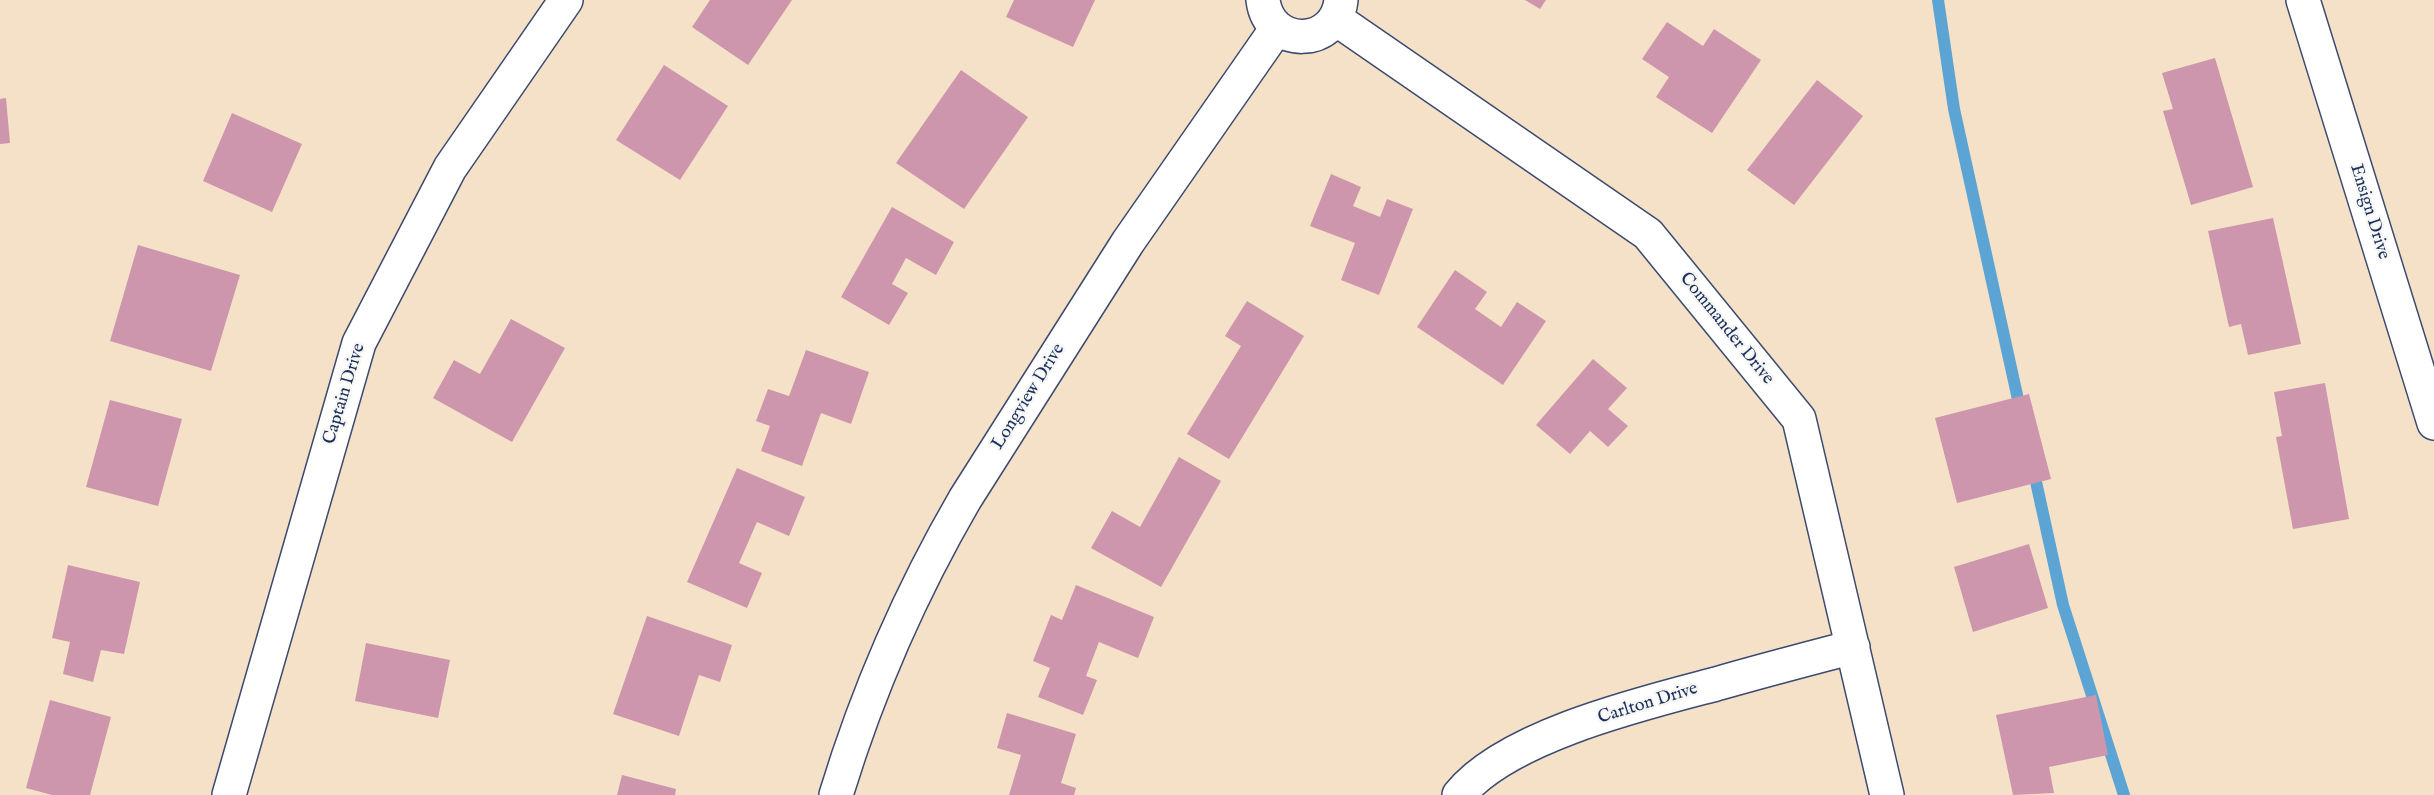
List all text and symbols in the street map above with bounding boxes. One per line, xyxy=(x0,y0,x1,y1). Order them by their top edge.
street label: Ensign Drive xyxy=(2344,162,2394,262)
street label: Commander Drive xyxy=(1674,269,1778,389)
street label: Longview Drive xyxy=(988,340,1070,454)
street label: Captain Drive xyxy=(319,341,371,447)
street label: Carlton Drive xyxy=(1595,679,1701,729)

